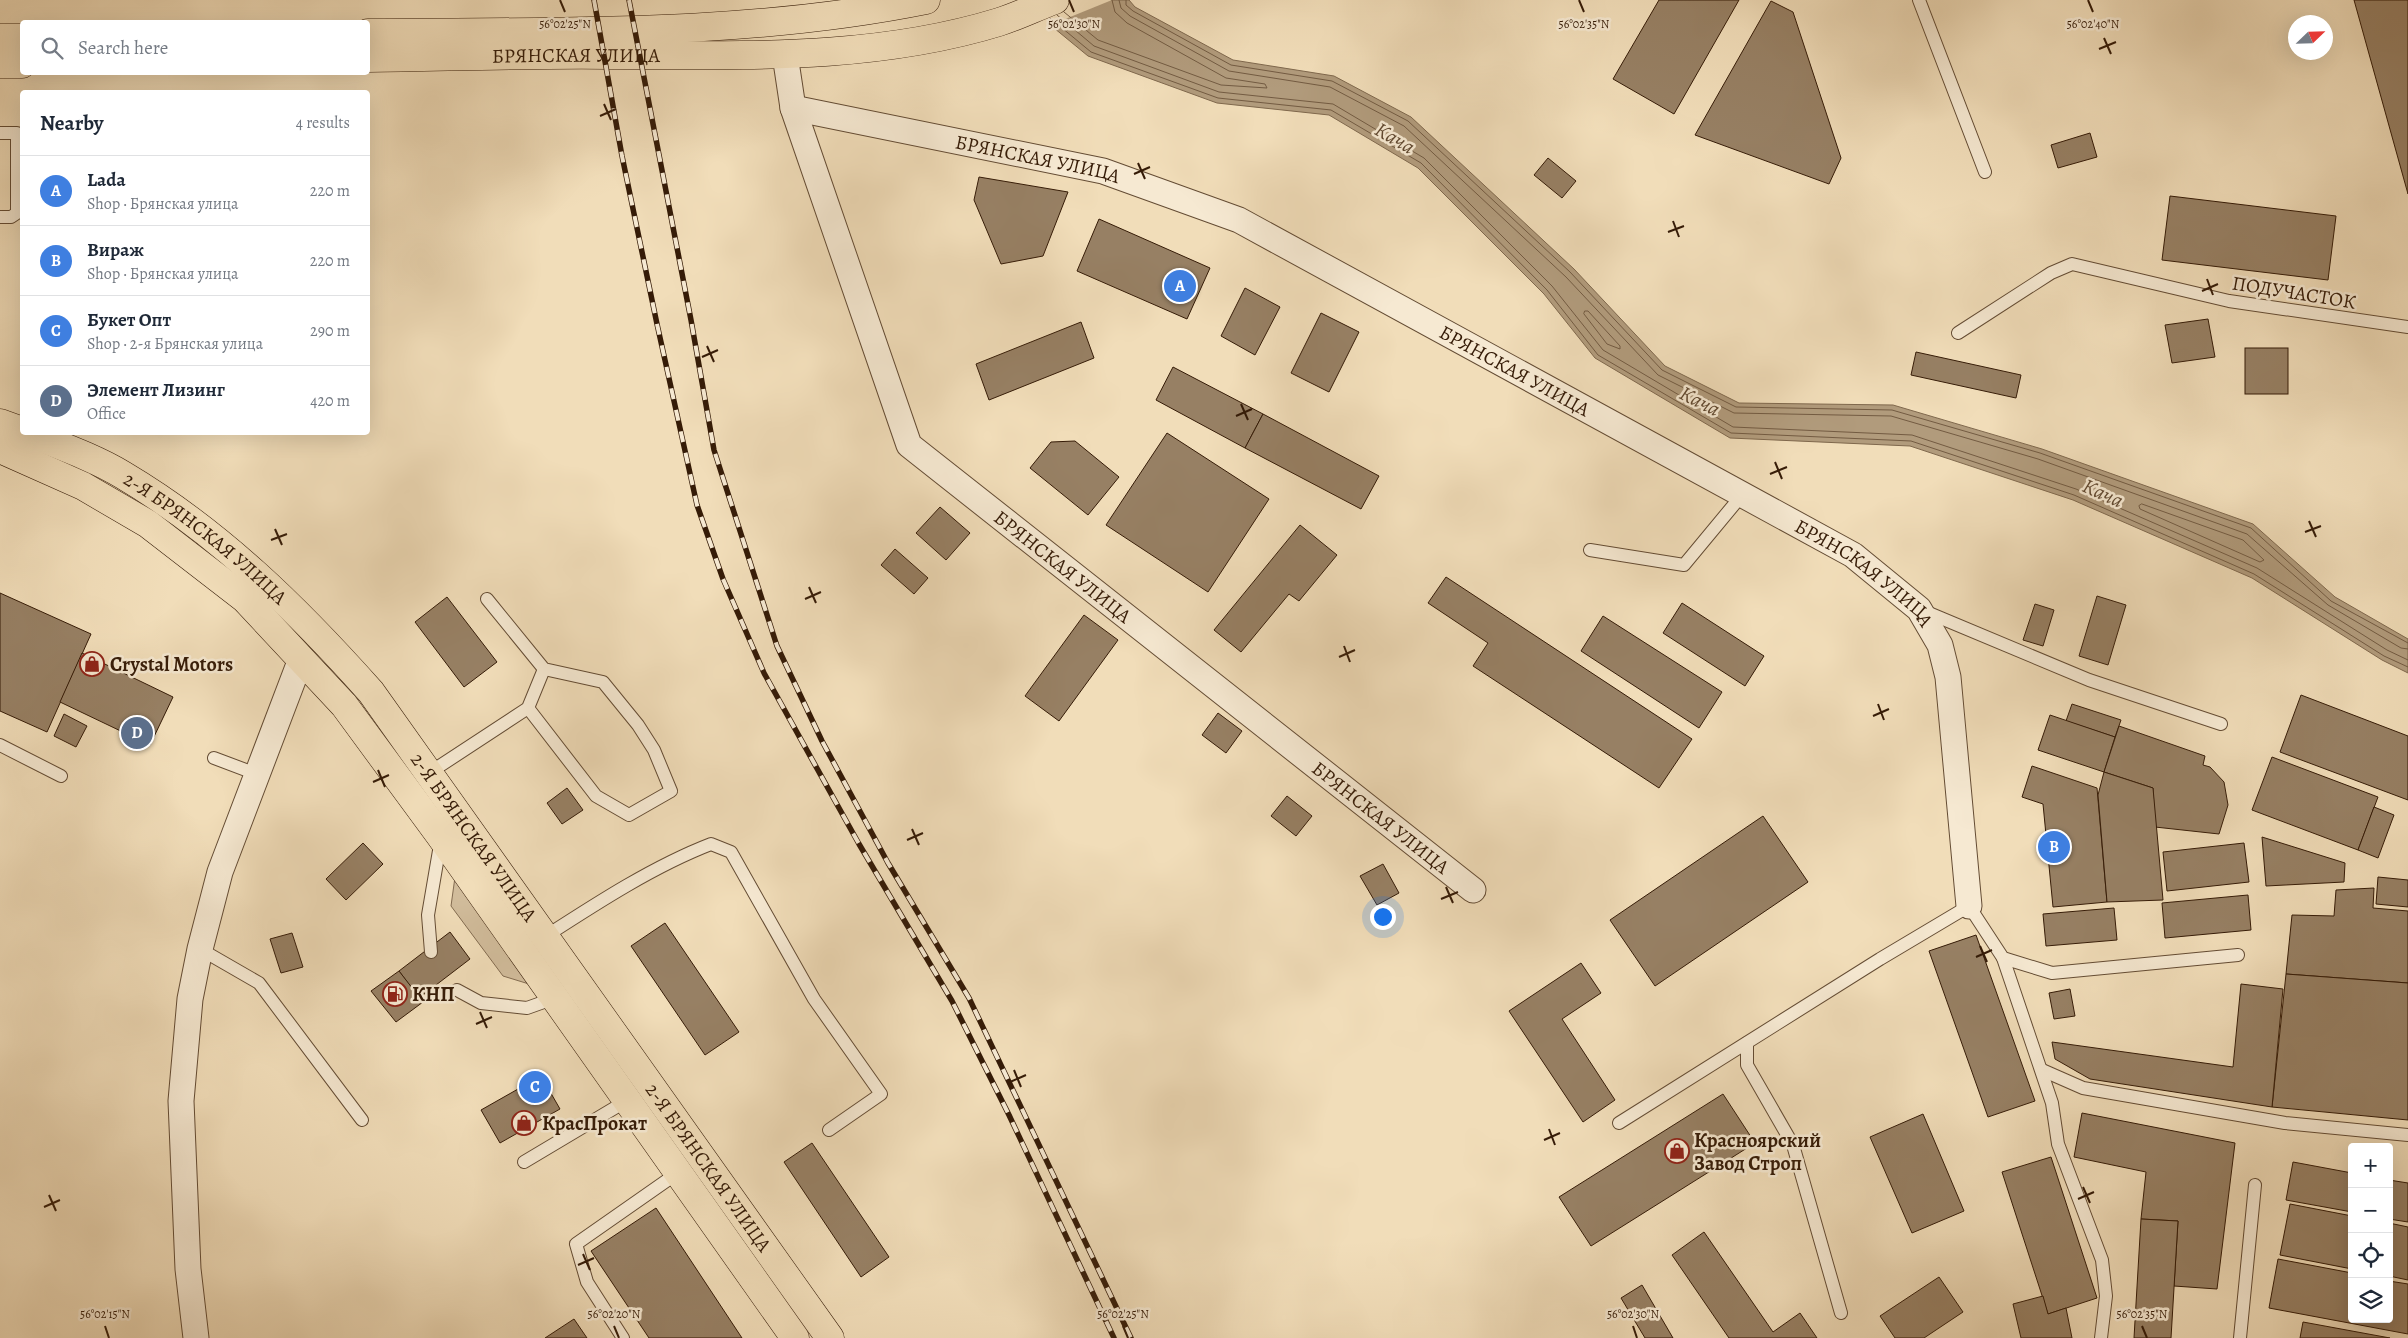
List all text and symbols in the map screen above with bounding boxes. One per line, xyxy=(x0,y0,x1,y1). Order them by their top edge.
north arrow xyxy=(2288,15,2333,60)
text: 56°02'25"N xyxy=(539,16,591,32)
text: 56°02'30"N xyxy=(1048,16,1100,32)
text: 56°02'35"N xyxy=(1559,16,1610,32)
text: 56°02'40"N xyxy=(2067,16,2120,32)
search box xyxy=(20,20,370,75)
icon: search xyxy=(38,34,66,62)
text: Search here xyxy=(78,35,168,61)
street label: БРЯНСКАЯ УЛИЦА xyxy=(492,42,660,70)
text: Nearby xyxy=(40,109,103,137)
text: 4 results xyxy=(296,112,350,134)
water label: Кача xyxy=(1370,115,1420,161)
street label: БРЯНСКАЯ УЛИЦА xyxy=(953,128,1124,190)
text: Lada xyxy=(87,167,126,193)
text: A xyxy=(51,180,61,202)
text: 220 m xyxy=(310,180,350,202)
text: Shop · Брянская улица xyxy=(87,193,239,215)
text: Вираж xyxy=(87,237,144,263)
text: B xyxy=(51,250,61,272)
text: 220 m xyxy=(310,250,350,272)
text: Shop · Брянская улица xyxy=(87,263,239,285)
pin: A xyxy=(1164,267,1196,305)
street label: ПОДУЧАСТОК xyxy=(2230,269,2358,316)
text: Букет Опт xyxy=(87,307,171,333)
street label: БРЯНСКАЯ УЛИЦА xyxy=(1434,319,1595,423)
text: C xyxy=(51,320,61,342)
text: 290 m xyxy=(310,320,350,342)
text: Shop · 2-я Брянская улица xyxy=(87,333,263,355)
text: Элемент Лизинг xyxy=(87,377,225,403)
water label: Кача xyxy=(1675,379,1725,423)
text: D xyxy=(50,390,62,412)
text: 420 m xyxy=(310,390,350,412)
text: Office xyxy=(87,403,126,425)
street label: 2-Я БРЯНСКАЯ УЛИЦА xyxy=(118,465,293,611)
water label: Кача xyxy=(2078,472,2128,514)
street label: БРЯНСКАЯ УЛИЦА xyxy=(988,504,1137,630)
street label: БРЯНСКАЯ УЛИЦА xyxy=(1790,513,1940,632)
shop icon: Crystal Motors xyxy=(79,651,105,677)
place label: Crystal Motors xyxy=(110,651,233,678)
pin: D xyxy=(121,714,153,752)
street label: 2-Я БРЯНСКАЯ УЛИЦА xyxy=(404,747,543,927)
street label: БРЯНСКАЯ УЛИЦА xyxy=(1306,755,1455,880)
pin: B xyxy=(2038,828,2070,866)
your location xyxy=(1370,904,1396,930)
fuel station icon: КНП xyxy=(382,981,408,1007)
place label: КНП xyxy=(412,981,455,1008)
pin: C xyxy=(519,1068,551,1106)
street label: 2-Я БРЯНСКАЯ УЛИЦА xyxy=(639,1078,778,1258)
shop icon: КрасПрокат xyxy=(511,1110,537,1136)
place label: КрасПрокат xyxy=(542,1110,647,1137)
place label: Красноярский Завод Строп xyxy=(1694,1127,1821,1177)
shop icon: Красноярский Завод Строп xyxy=(1664,1138,1690,1164)
map controls xyxy=(2348,1143,2393,1323)
button: + xyxy=(2348,1143,2393,1188)
button: − xyxy=(2348,1188,2393,1233)
button: locate xyxy=(2348,1233,2393,1278)
button: layers xyxy=(2348,1278,2393,1323)
text: 56°02'15"N xyxy=(80,1306,130,1322)
text: 56°02'20"N xyxy=(588,1306,641,1322)
text: 56°02'25"N xyxy=(1097,1306,1149,1322)
text: 56°02'30"N xyxy=(1607,1306,1659,1322)
text: 56°02'35"N xyxy=(2117,1306,2168,1322)

